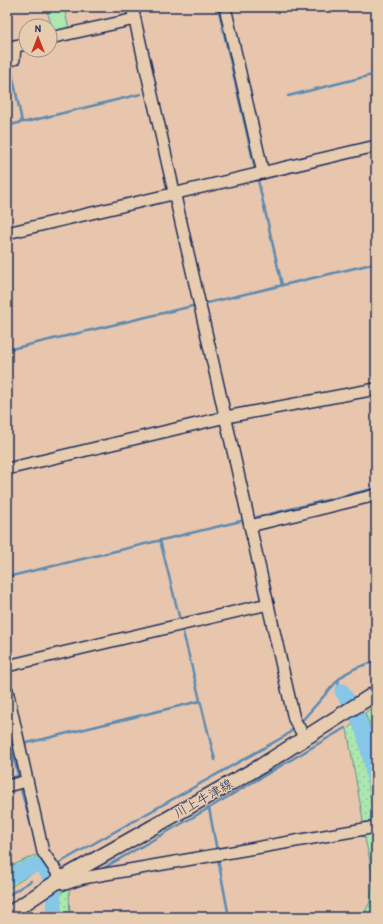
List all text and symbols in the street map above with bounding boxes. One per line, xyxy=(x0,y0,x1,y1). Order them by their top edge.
north arrow xyxy=(18,18,58,58)
text: N xyxy=(35,21,41,35)
street label: 川上牛津線 xyxy=(170,773,237,822)

